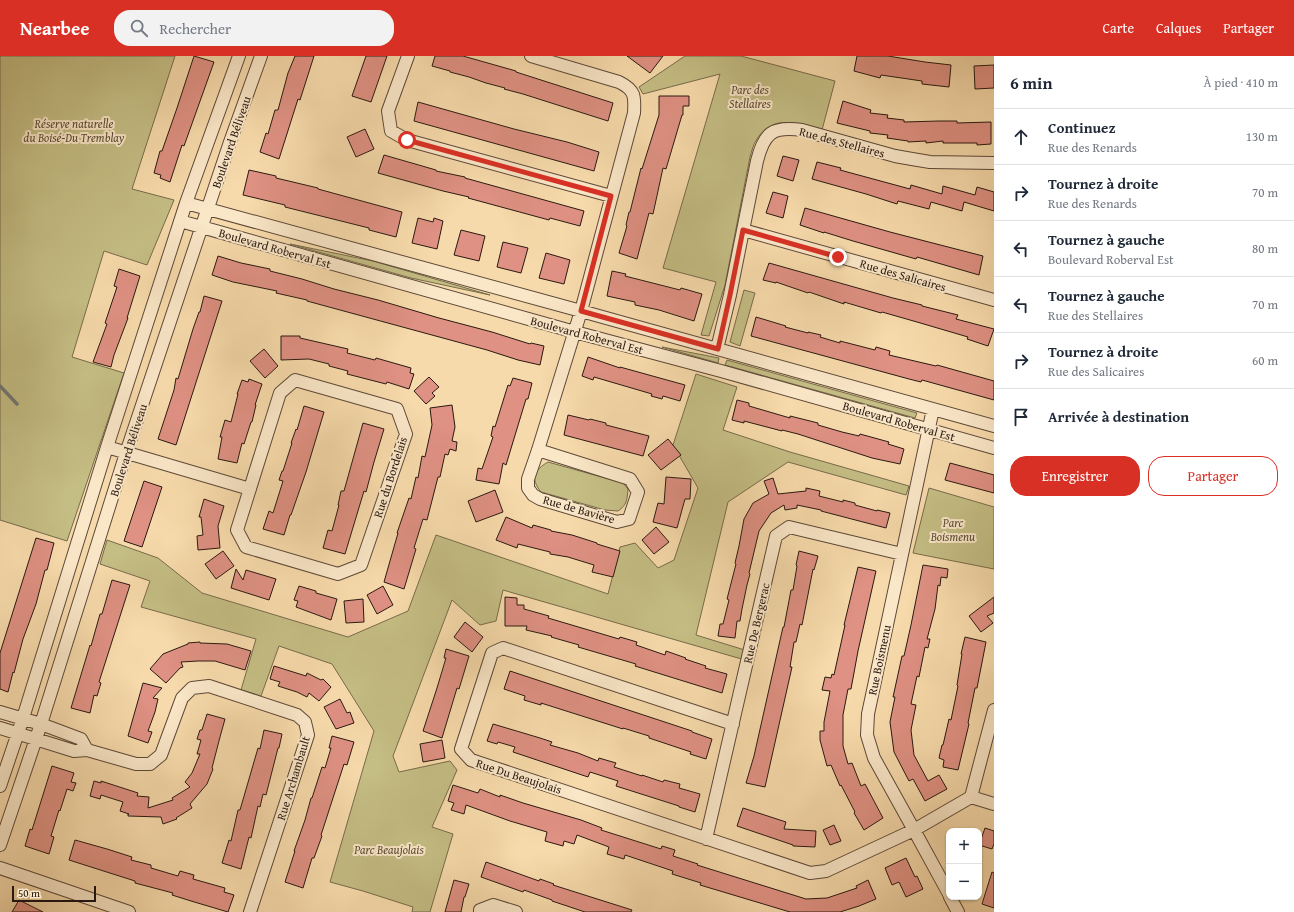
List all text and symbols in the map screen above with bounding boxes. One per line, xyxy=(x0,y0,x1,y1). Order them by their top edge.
search box xyxy=(114,10,394,46)
text: Nearbee xyxy=(20,14,90,42)
icon: search xyxy=(128,17,150,39)
text: Rechercher xyxy=(160,18,231,39)
text: Carte xyxy=(1102,18,1134,38)
text: Calques xyxy=(1156,18,1201,38)
text: Partager xyxy=(1223,18,1274,38)
text: 6 min xyxy=(1010,70,1052,95)
text: À pied · 410 m xyxy=(1203,73,1278,92)
park label: Parc des Stellaires xyxy=(729,81,772,112)
street label: Boulevard Béliveau xyxy=(207,93,255,190)
park label: Réserve naturelle du Boisé-Du Tremblay xyxy=(24,115,125,146)
text: Continuez xyxy=(1048,117,1116,138)
street label: Rue des Stellaires xyxy=(797,122,887,162)
icon: ahead xyxy=(1010,126,1032,148)
text: 130 m xyxy=(1246,127,1278,146)
route start xyxy=(398,131,416,149)
text: Rue des Renards xyxy=(1048,138,1137,157)
text: Tournez à droite xyxy=(1048,173,1158,194)
icon: right xyxy=(1010,182,1032,204)
text: 70 m xyxy=(1252,183,1278,202)
text: Rue des Renards xyxy=(1048,194,1137,213)
street label: Boulevard Roberval Est xyxy=(217,224,334,272)
text: Tournez à gauche xyxy=(1048,229,1165,250)
icon: left xyxy=(1010,238,1032,260)
text: 80 m xyxy=(1252,239,1278,258)
route end xyxy=(829,248,847,266)
text: Boulevard Roberval Est xyxy=(1048,250,1174,269)
street label: Rue des Salicaires xyxy=(858,255,948,295)
text: Tournez à gauche xyxy=(1048,285,1165,306)
icon: left xyxy=(1010,294,1032,316)
text: 70 m xyxy=(1252,295,1278,314)
text: Rue des Stellaires xyxy=(1048,306,1143,325)
street label: Boulevard Roberval Est xyxy=(529,312,646,358)
text: Tournez à droite xyxy=(1048,341,1158,362)
icon: right xyxy=(1010,350,1032,372)
text: 60 m xyxy=(1252,351,1278,370)
text: Rue des Salicaires xyxy=(1048,362,1144,381)
street label: Boulevard Roberval Est xyxy=(841,397,958,445)
street label: Boulevard Béliveau xyxy=(105,401,151,498)
icon: arrive xyxy=(1010,406,1032,428)
text: Arrivée à destination xyxy=(1048,406,1189,427)
street label: Rue du Bordelais xyxy=(369,434,411,520)
button: Enregistrer xyxy=(1010,456,1140,496)
button: Partager xyxy=(1148,456,1278,496)
street label: Rue de Bavière xyxy=(541,491,617,527)
park label: Parc Boismenu xyxy=(930,514,975,545)
street label: Rue De Bergerac xyxy=(738,580,774,665)
street label: Rue Boismenu xyxy=(863,623,895,697)
street label: Rue Archambault xyxy=(272,733,314,822)
street label: Rue Du Beaujolais xyxy=(474,754,564,798)
map controls xyxy=(946,828,982,900)
button: + xyxy=(946,828,982,864)
park label: Parc Beaujolais xyxy=(353,841,424,858)
button: − xyxy=(946,864,982,900)
scale bar xyxy=(12,884,96,903)
text: 50 m xyxy=(18,885,40,901)

